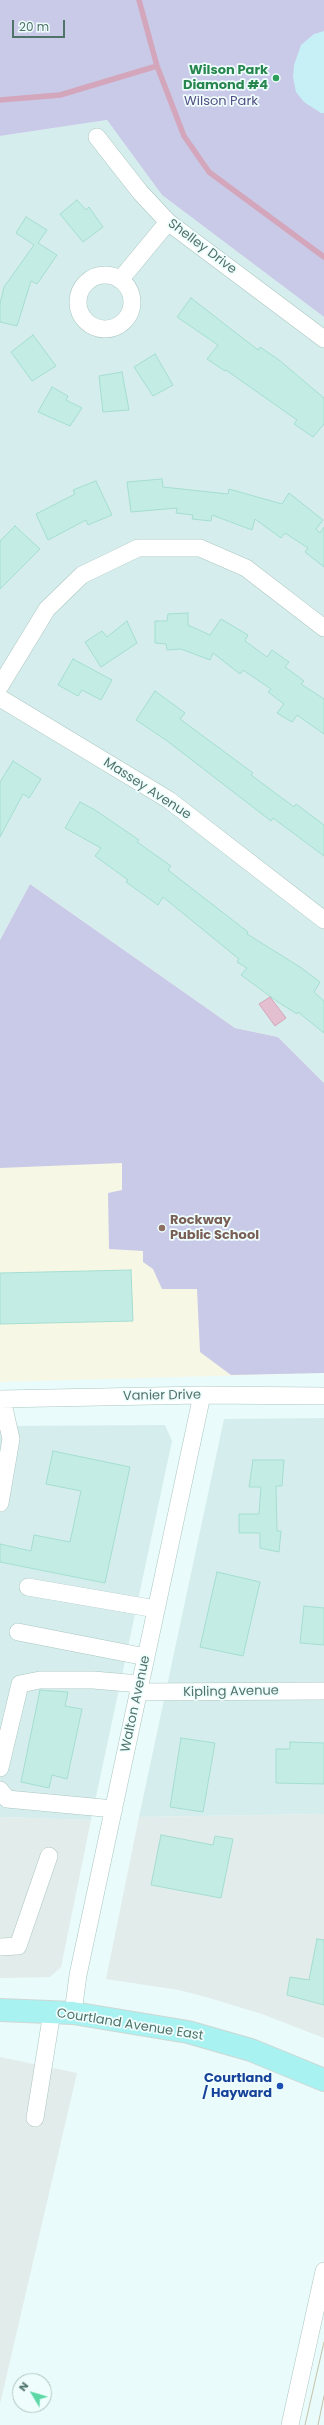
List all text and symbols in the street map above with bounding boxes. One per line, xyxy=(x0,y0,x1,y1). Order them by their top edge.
scale bar xyxy=(14,12,67,38)
text: 20 m xyxy=(19,18,49,35)
place label: Wilson Park Diamond #4 xyxy=(183,63,268,94)
marker: Wilson Park Diamond #4 xyxy=(271,73,281,83)
park label: Wilson Park xyxy=(184,94,258,110)
street label: Shelley Drive xyxy=(165,216,239,278)
street label: Massey Avenue xyxy=(100,755,194,823)
place label: Rockway Public School xyxy=(170,1213,259,1244)
marker: Rockway Public School xyxy=(157,1223,167,1233)
street label: Vanier Drive xyxy=(123,1388,201,1404)
street label: Walton Avenue xyxy=(118,1654,154,1754)
street label: Kipling Avenue xyxy=(183,1683,279,1701)
street label: Courtland Avenue East xyxy=(56,2006,204,2044)
place label: Courtland / Hayward xyxy=(202,2071,272,2102)
marker: Courtland / Hayward xyxy=(275,2081,285,2091)
north arrow xyxy=(12,2373,52,2413)
text: N xyxy=(14,2378,32,2394)

